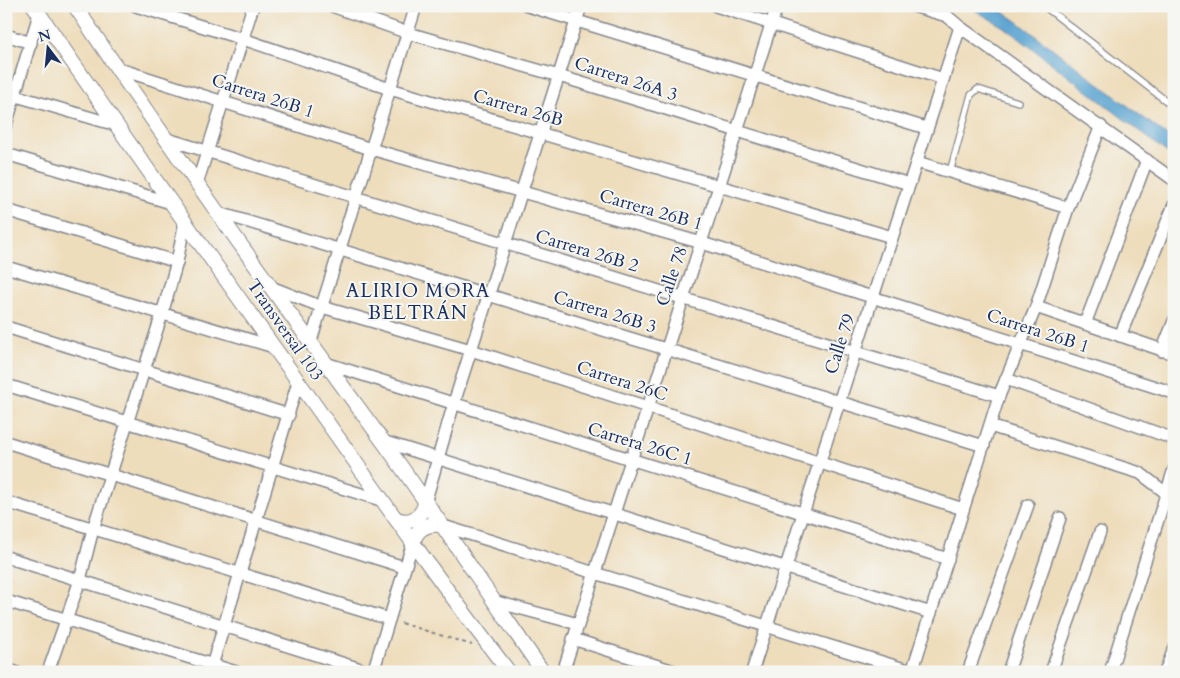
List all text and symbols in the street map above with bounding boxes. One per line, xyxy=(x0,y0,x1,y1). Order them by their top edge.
north arrow xyxy=(22,22,72,72)
text: N xyxy=(36,25,53,47)
street label: Carrera 26A 3 xyxy=(571,51,681,107)
street label: Carrera 26B 1 xyxy=(208,68,318,124)
street label: Carrera 26B xyxy=(470,83,566,133)
street label: Carrera 26B 1 xyxy=(596,183,706,237)
street label: Carrera 26B 2 xyxy=(532,223,642,279)
street label: Calle 78 xyxy=(650,243,694,309)
street label: Transversal 103 xyxy=(241,274,329,386)
district label: ALIRIO MORA BELTRÁN xyxy=(346,278,490,326)
street label: Carrera 26B 3 xyxy=(550,284,660,340)
street label: Carrera 26B 1 xyxy=(983,303,1093,359)
street label: Calle 79 xyxy=(819,311,861,377)
street label: Carrera 26C xyxy=(573,355,671,408)
street label: Carrera 26C 1 xyxy=(585,416,695,472)

